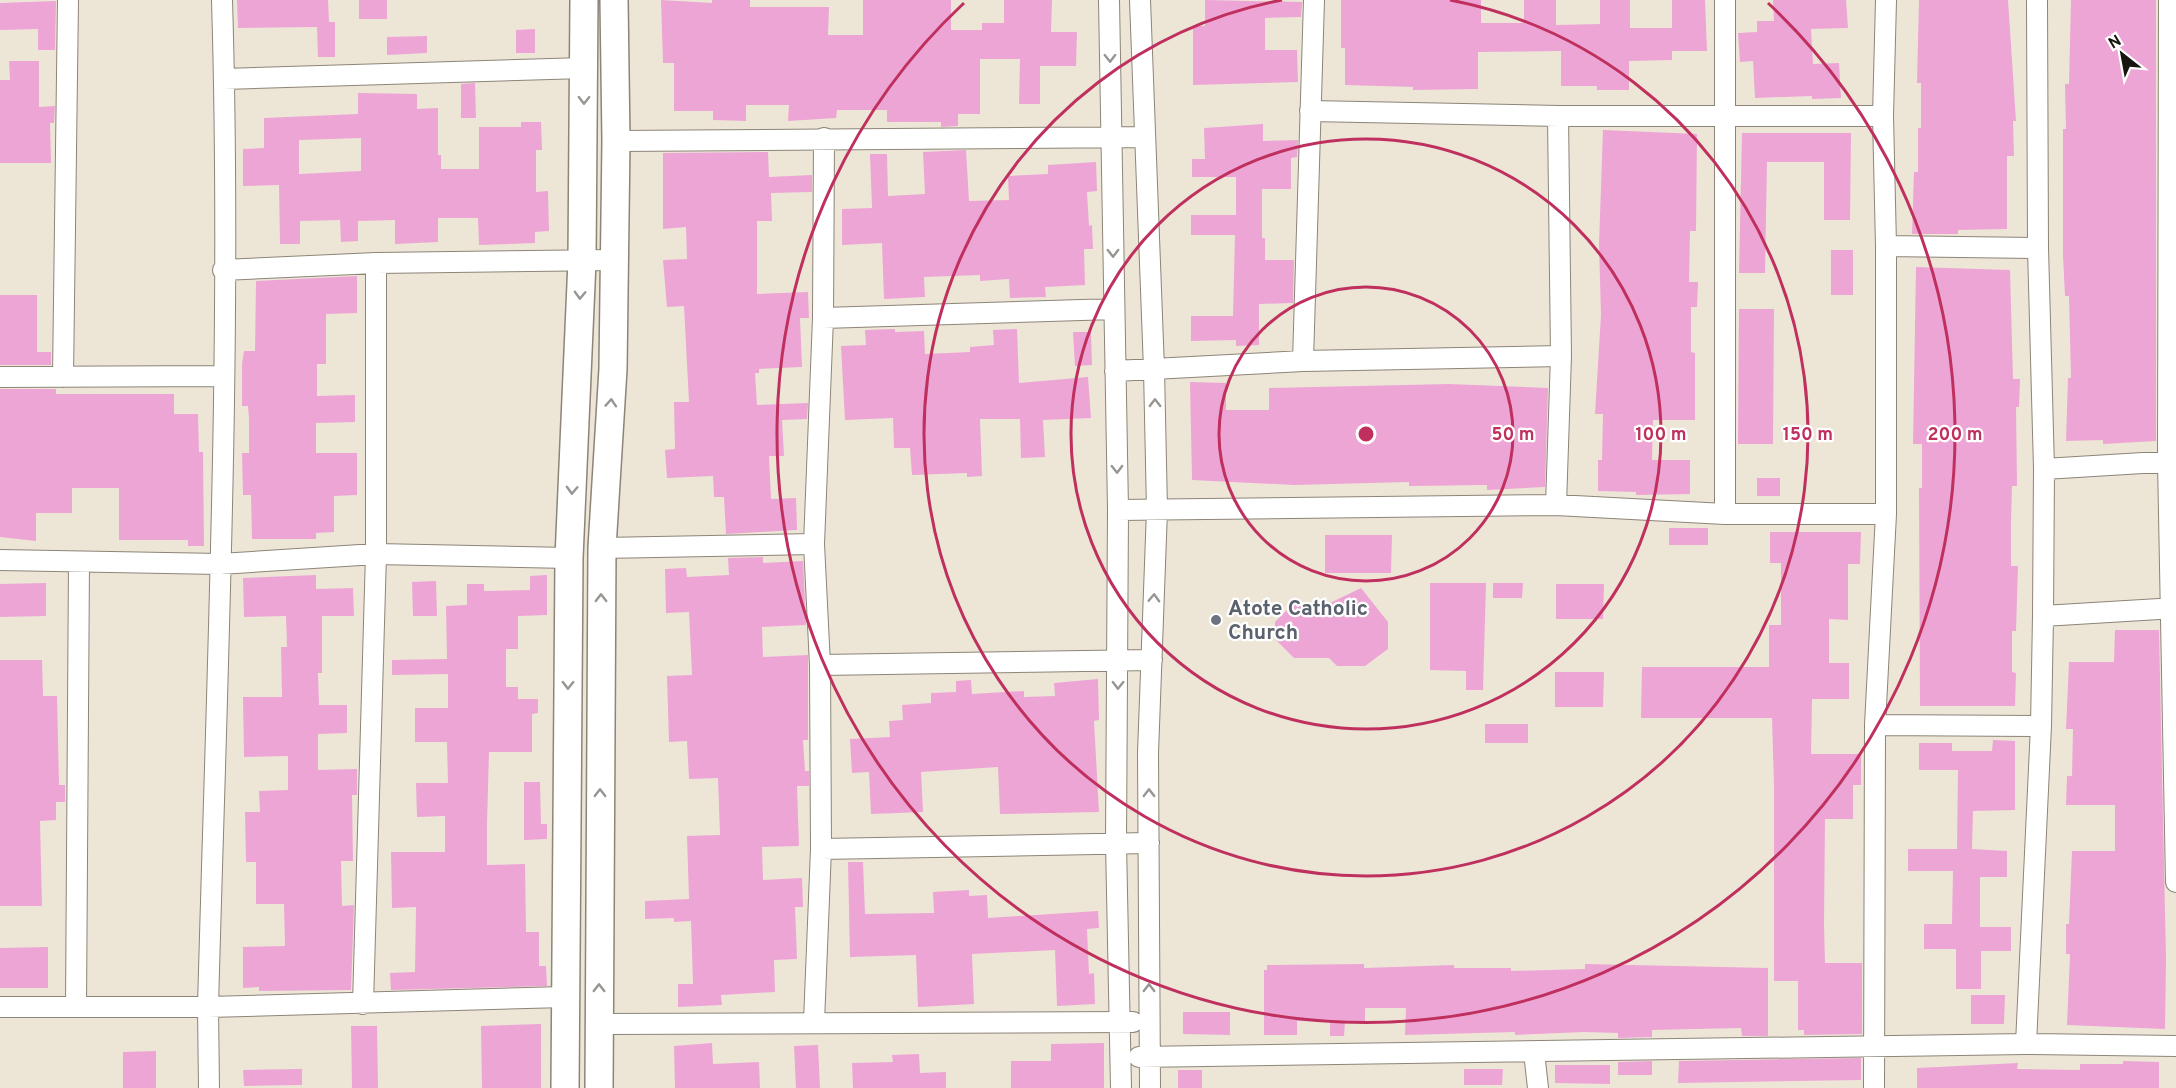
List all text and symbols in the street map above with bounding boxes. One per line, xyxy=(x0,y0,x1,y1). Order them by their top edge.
north arrow xyxy=(2092,24,2152,84)
text: N xyxy=(2105,31,2125,54)
one-way arrow xyxy=(1103,54,1116,63)
one-way arrow xyxy=(578,96,590,105)
one-way arrow xyxy=(1107,249,1119,258)
one-way arrow xyxy=(574,291,587,300)
one-way arrow xyxy=(604,398,617,407)
one-way arrow xyxy=(1149,398,1161,407)
centre of rings xyxy=(1356,424,1376,444)
text: 50 m xyxy=(1491,424,1535,447)
text: 100 m xyxy=(1635,424,1687,447)
text: 150 m xyxy=(1783,424,1833,447)
text: 200 m xyxy=(1927,424,1983,447)
one-way arrow xyxy=(1111,465,1124,474)
one-way arrow xyxy=(565,486,578,495)
one-way arrow xyxy=(595,593,607,602)
one-way arrow xyxy=(1148,593,1160,602)
place label: Atote Catholic Church xyxy=(1228,596,1368,647)
marker: Atote Catholic Church xyxy=(1209,613,1223,627)
one-way arrow xyxy=(562,681,574,690)
one-way arrow xyxy=(1112,681,1124,690)
one-way arrow xyxy=(594,788,606,797)
one-way arrow xyxy=(1143,788,1155,797)
one-way arrow xyxy=(593,983,605,992)
one-way arrow xyxy=(1143,983,1155,992)

